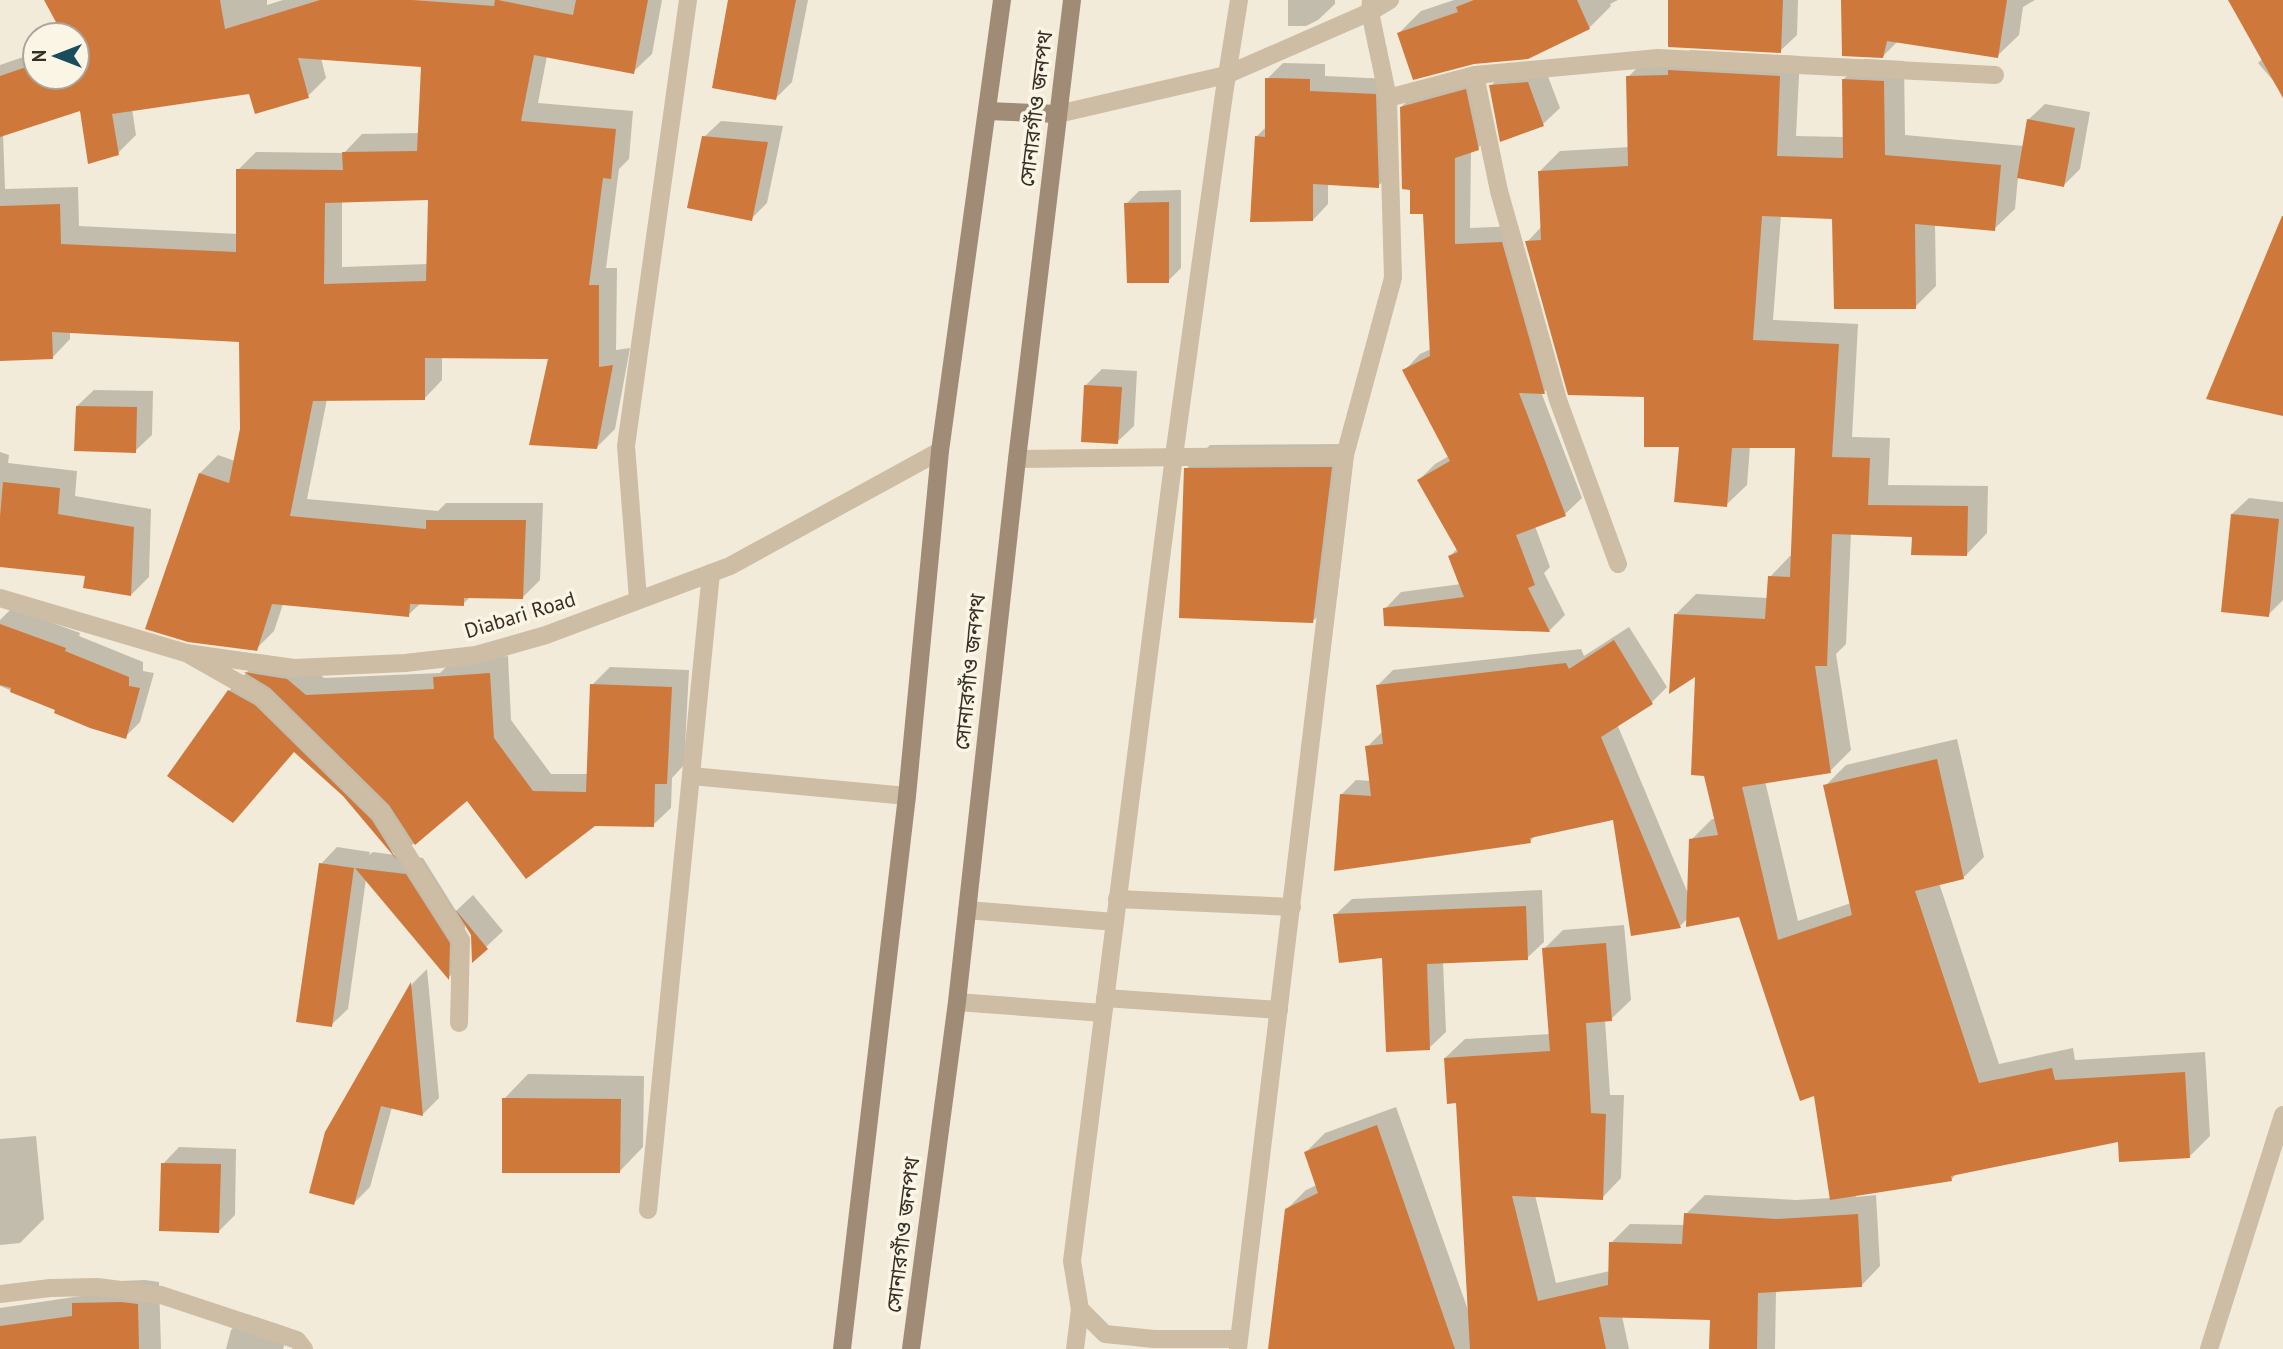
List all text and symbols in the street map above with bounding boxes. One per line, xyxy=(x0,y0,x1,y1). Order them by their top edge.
north arrow xyxy=(21,21,91,91)
street label: সোনারগাঁও জনপথ xyxy=(1013,29,1058,188)
text: N xyxy=(27,50,51,62)
street label: Diabari Road xyxy=(461,585,578,644)
street label: সোনারগাঁও জনপথ xyxy=(948,592,991,751)
street label: সোনারগাঁও জনপথ xyxy=(880,1155,925,1314)

